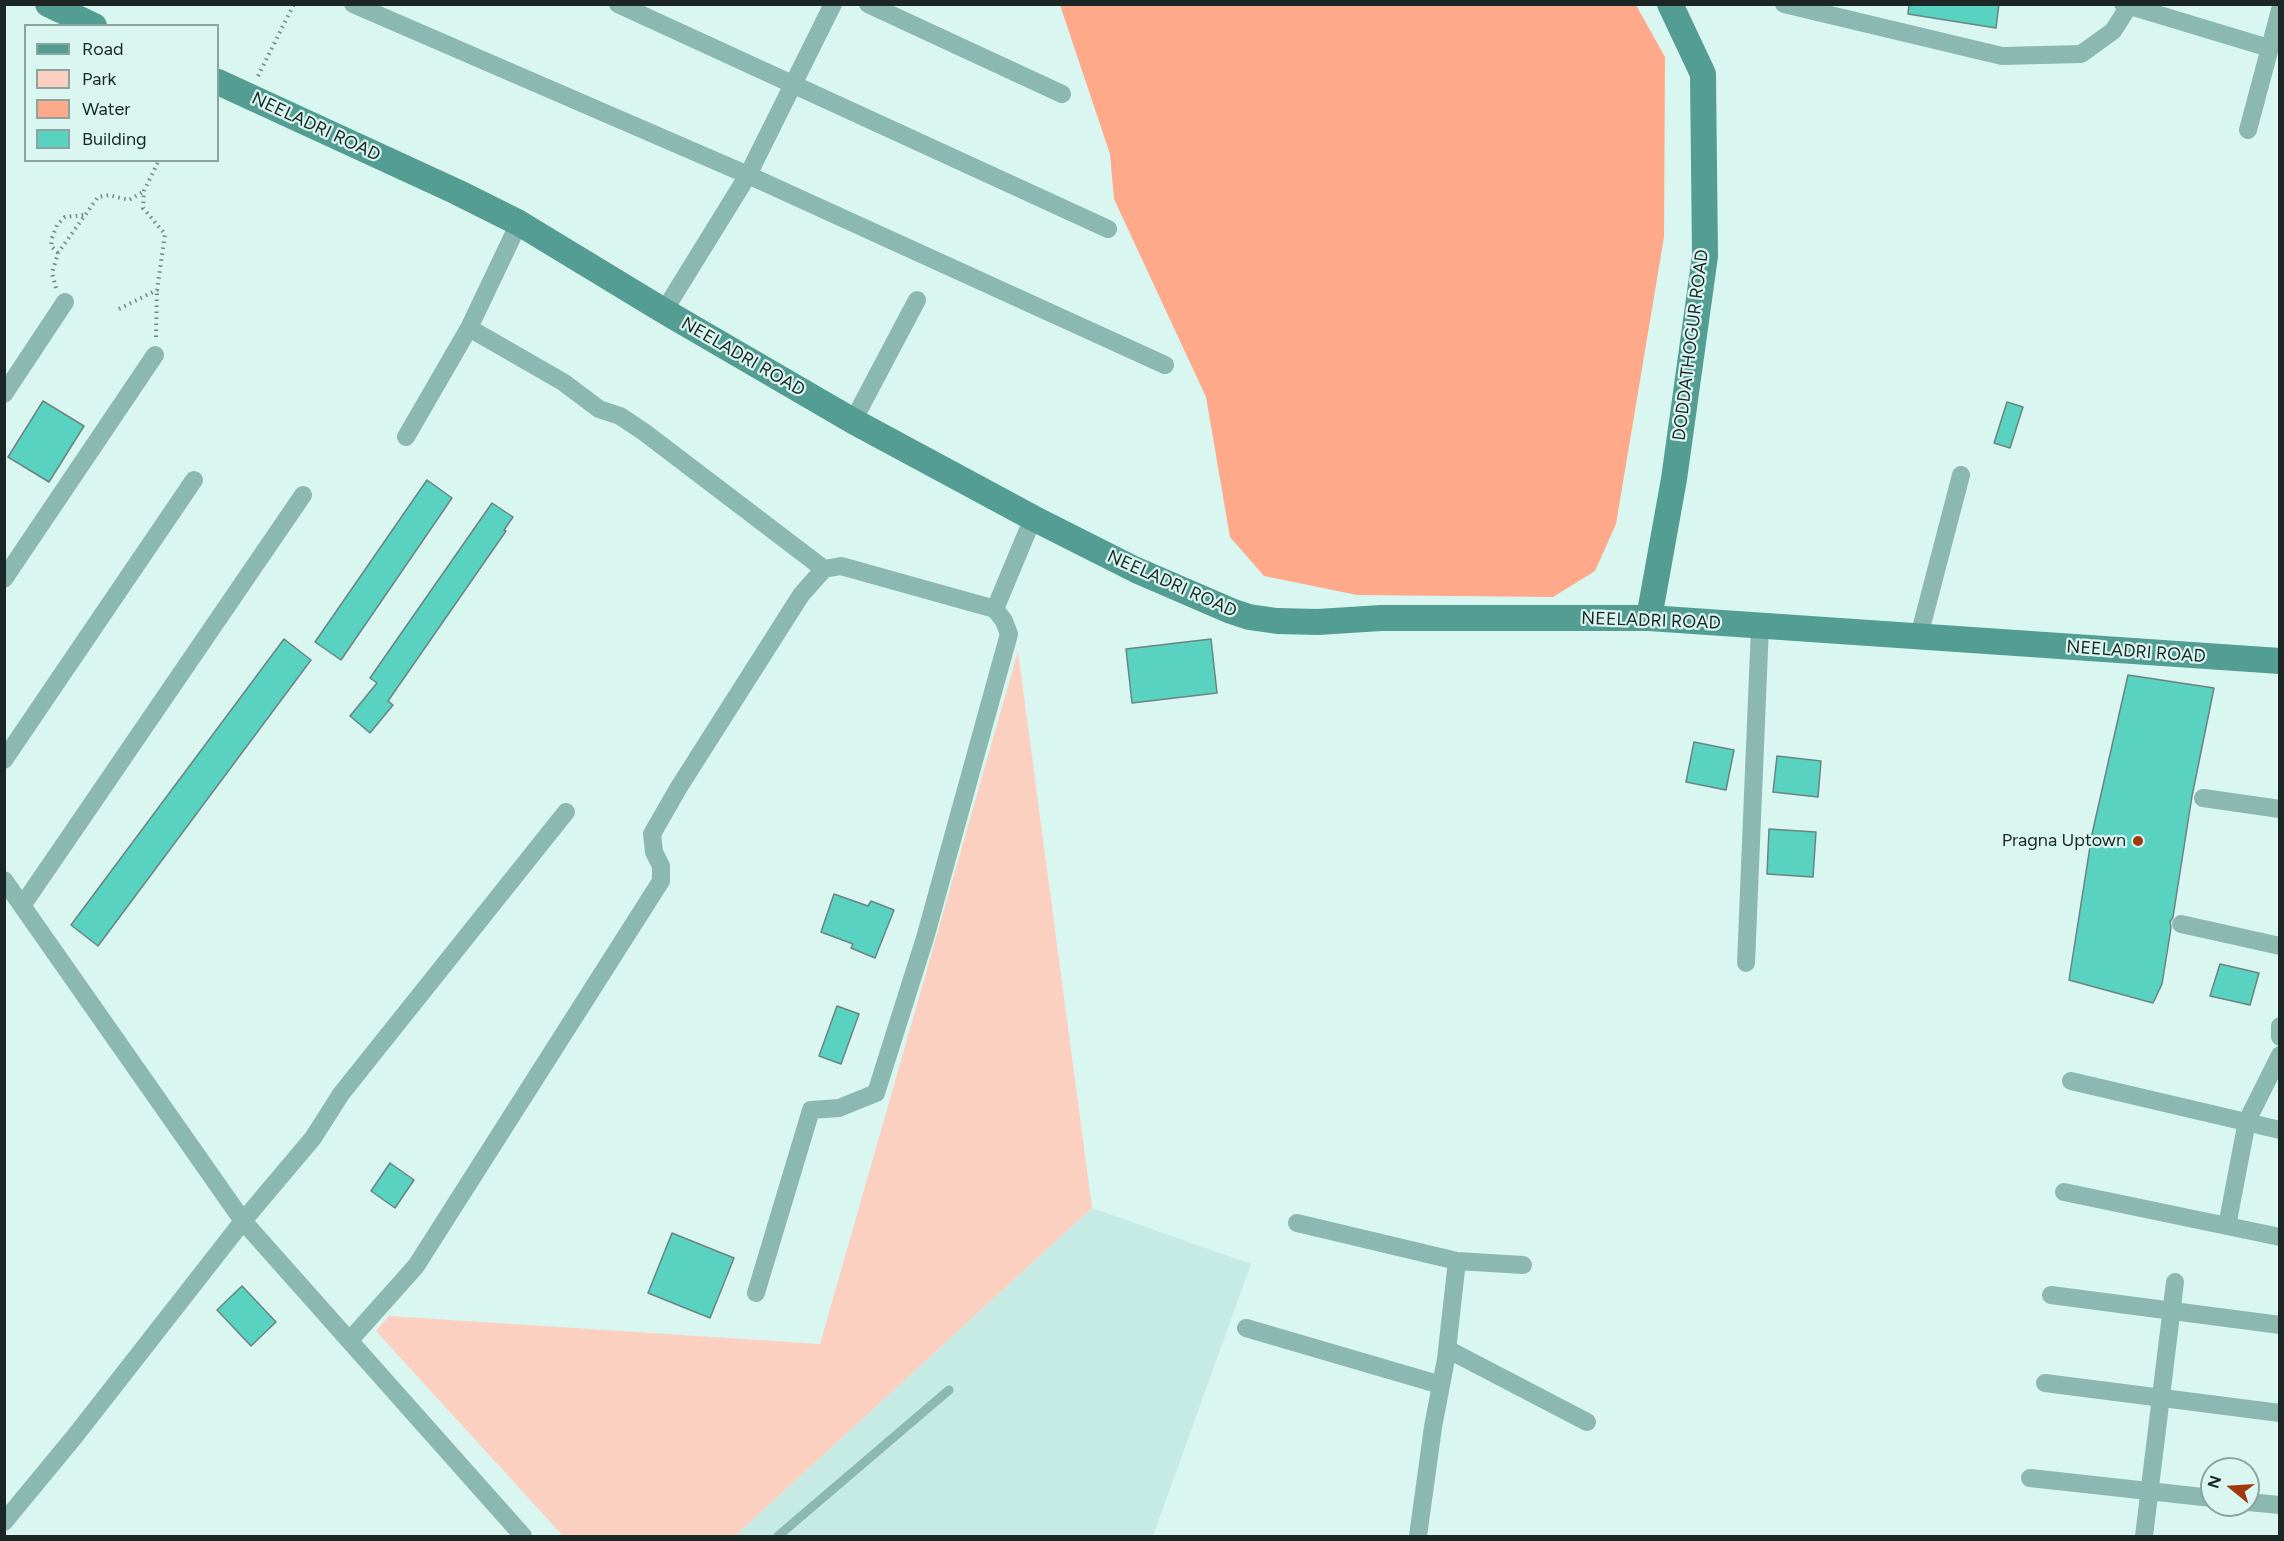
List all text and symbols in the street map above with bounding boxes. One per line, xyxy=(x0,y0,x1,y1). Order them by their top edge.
legend xyxy=(24,24,219,162)
text: Road xyxy=(82,38,123,60)
text: Park xyxy=(82,68,116,90)
street label: NEELADRI ROAD xyxy=(248,88,384,166)
text: Water xyxy=(82,98,130,120)
text: Building xyxy=(82,128,147,150)
street label: DODDATHOGUR ROAD xyxy=(1669,248,1713,442)
street label: NEELADRI ROAD xyxy=(677,313,809,401)
street label: NEELADRI ROAD xyxy=(1104,546,1240,622)
street label: NEELADRI ROAD xyxy=(1581,608,1721,634)
street label: NEELADRI ROAD xyxy=(2066,636,2206,668)
place label: Pragna Uptown xyxy=(2002,830,2126,852)
marker: Pragna Uptown xyxy=(2131,834,2145,848)
north arrow xyxy=(2200,1457,2260,1517)
text: N xyxy=(2203,1473,2225,1491)

